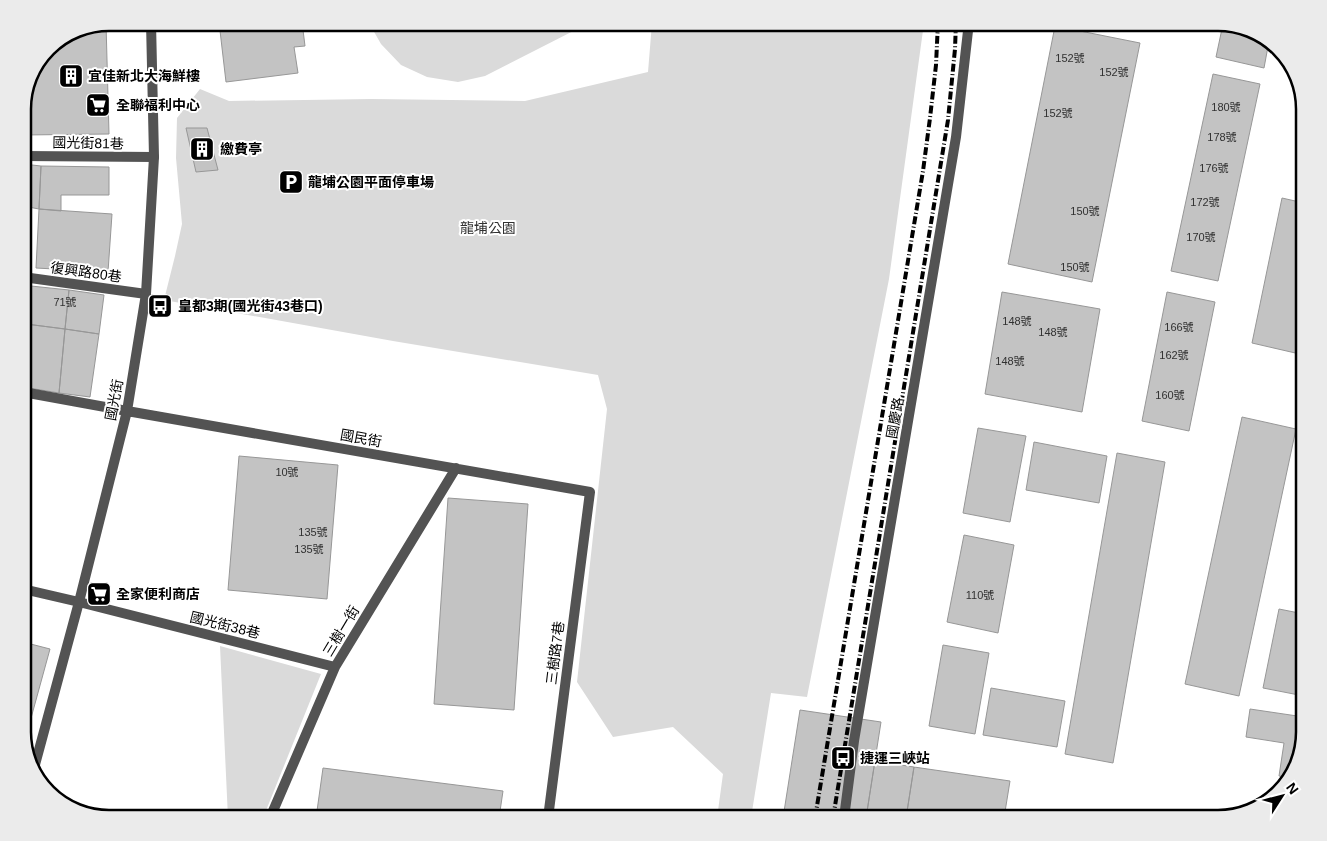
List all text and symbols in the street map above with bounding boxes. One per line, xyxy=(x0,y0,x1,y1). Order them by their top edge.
house number: 152號 xyxy=(1055,52,1085,64)
building icon: 宜佳新北大海鮮樓 xyxy=(58,63,84,89)
house number: 152號 xyxy=(1099,66,1129,78)
place label: 宜佳新北大海鮮樓 xyxy=(88,68,200,84)
supermarket icon: 全聯福利中心 xyxy=(85,92,111,118)
place label: 全聯福利中心 xyxy=(116,97,200,113)
house number: 180號 xyxy=(1211,101,1241,113)
house number: 152號 xyxy=(1043,107,1073,119)
house number: 178號 xyxy=(1207,131,1237,143)
street label: 國光街81巷 xyxy=(52,134,124,152)
building icon: 繳費亭 xyxy=(189,136,215,162)
place label: 繳費亭 xyxy=(220,141,262,157)
house number: 176號 xyxy=(1199,162,1229,174)
parking icon: 龍埔公園平面停車場 xyxy=(278,169,304,195)
place label: 龍埔公園平面停車場 xyxy=(308,174,434,190)
house number: 172號 xyxy=(1190,196,1220,208)
house number: 150號 xyxy=(1070,205,1100,217)
park label: 龍埔公園 xyxy=(460,220,516,236)
house number: 170號 xyxy=(1186,231,1216,243)
street label: 復興路80巷 xyxy=(49,259,123,285)
house number: 150號 xyxy=(1060,261,1090,273)
bus stop icon: 皇都3期(國光街43巷口) xyxy=(147,293,173,319)
house number: 71號 xyxy=(53,296,77,308)
place label: 皇都3期(國光街43巷口) xyxy=(178,298,323,314)
house number: 148號 xyxy=(1002,315,1032,327)
house number: 166號 xyxy=(1164,321,1194,333)
house number: 148號 xyxy=(1038,326,1068,338)
house number: 162號 xyxy=(1159,349,1189,361)
house number: 148號 xyxy=(995,355,1025,367)
street label: 國光街 xyxy=(102,378,126,422)
house number: 160號 xyxy=(1155,389,1185,401)
street label: 國慶路 xyxy=(883,396,907,440)
street label: 國民街 xyxy=(339,426,383,450)
house number: 10號 xyxy=(275,466,299,478)
house number: 135號 xyxy=(298,526,328,538)
house number: 135號 xyxy=(294,543,324,555)
supermarket icon: 全家便利商店 xyxy=(86,581,112,607)
place label: 全家便利商店 xyxy=(116,586,200,602)
house number: 110號 xyxy=(966,589,994,601)
street label: 三樹一街 xyxy=(320,603,362,659)
street label: 國光街38巷 xyxy=(188,609,262,641)
street label: 三樹路7巷 xyxy=(543,620,567,686)
bus stop icon: 捷運三峽站 xyxy=(830,745,856,771)
place label: 捷運三峽站 xyxy=(860,750,930,766)
north arrow xyxy=(1257,771,1307,821)
text: N xyxy=(1283,780,1302,797)

